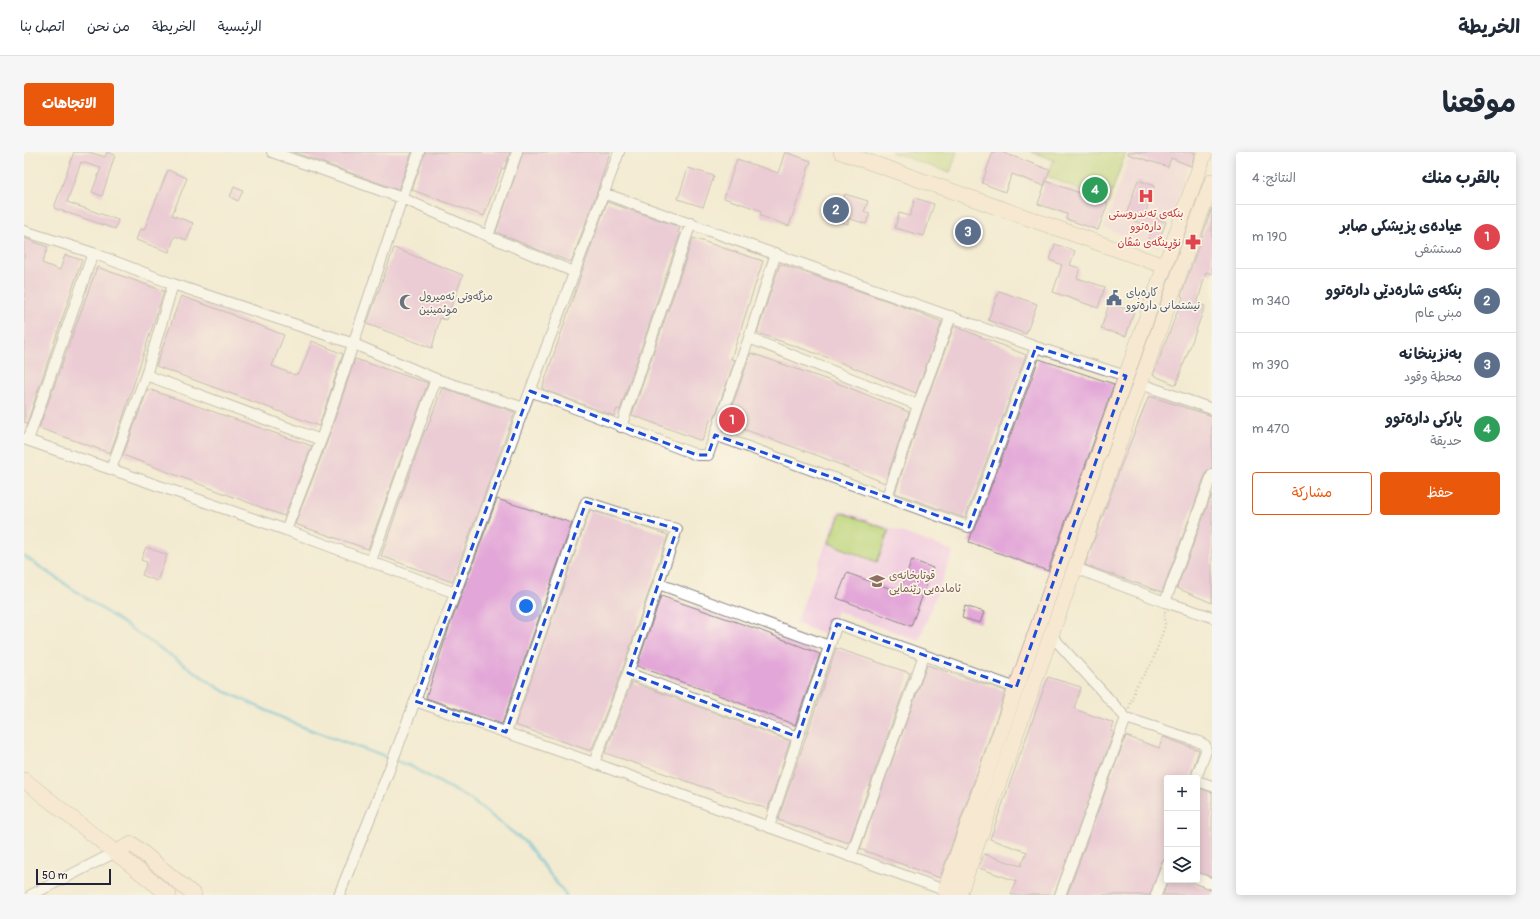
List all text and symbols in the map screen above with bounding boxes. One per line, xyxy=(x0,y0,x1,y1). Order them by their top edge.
text: الخريطة xyxy=(1458,15,1520,39)
text: اتصل بنا xyxy=(20,18,65,35)
text: من نحن xyxy=(87,18,130,35)
text: الخريطة xyxy=(152,18,196,35)
text: الرئيسية xyxy=(218,18,262,35)
button: الاتجاهات xyxy=(24,83,114,126)
text: موقعنا xyxy=(1442,86,1516,121)
text: بالقرب منك xyxy=(1422,167,1500,188)
text: النتائج: 4 xyxy=(1252,170,1296,186)
pin: 4 xyxy=(1082,175,1108,205)
hospital icon: بنکەی تەندروستی دارەتوو xyxy=(1137,187,1155,205)
pin: 2 xyxy=(823,195,849,225)
place label: بنکەی تەندروستی دارەتوو xyxy=(1108,207,1184,234)
pin: 3 xyxy=(955,217,981,247)
text: عیادەی پزیشکی صابر xyxy=(1340,217,1462,236)
text: 190 m xyxy=(1252,229,1287,245)
text: 1 xyxy=(1484,229,1490,245)
pharmacy icon: نۆڕینگەی شڤان xyxy=(1184,233,1202,251)
place label: نۆڕینگەی شڤان xyxy=(1118,236,1181,251)
text: مستشفى xyxy=(1414,241,1462,257)
text: بنکەی شارەدێی دارەتوو xyxy=(1326,281,1462,300)
place label: کارەبای نیشتمانی دارەتوو xyxy=(1125,286,1200,313)
public building icon: کارەبای نیشتمانی دارەتوو xyxy=(1105,289,1123,307)
place label: مزگەوتی ئەمیرول موئمینین xyxy=(419,290,493,317)
mosque icon: مزگەوتی ئەمیرول موئمینین xyxy=(398,293,416,311)
text: 340 m xyxy=(1252,293,1290,309)
text: 2 xyxy=(1483,293,1491,309)
text: مبنى عام xyxy=(1415,305,1462,321)
text: بەنزینخانە xyxy=(1399,345,1462,364)
text: 390 m xyxy=(1252,357,1289,373)
text: 3 xyxy=(1483,357,1491,373)
text: محطة وقود xyxy=(1404,369,1462,385)
pin: 1 xyxy=(719,405,745,435)
text: پارکی دارەتوو xyxy=(1385,409,1462,428)
text: 470 m xyxy=(1252,421,1290,437)
text: 4 xyxy=(1483,421,1491,437)
text: حديقة xyxy=(1430,433,1462,449)
button: مشاركة xyxy=(1252,472,1372,515)
button: حفظ xyxy=(1380,472,1500,515)
place label: قوتابخانەی ئامادەیی رێنمایی xyxy=(889,569,961,596)
school or university icon: قوتابخانەی ئامادەیی رێنمایی xyxy=(868,572,886,590)
your location xyxy=(516,596,536,616)
map controls xyxy=(1164,775,1200,883)
button: + xyxy=(1164,775,1200,811)
button: − xyxy=(1164,811,1200,847)
button: layers xyxy=(1164,847,1200,883)
scale bar xyxy=(36,867,111,886)
text: 50 m xyxy=(42,869,68,882)

